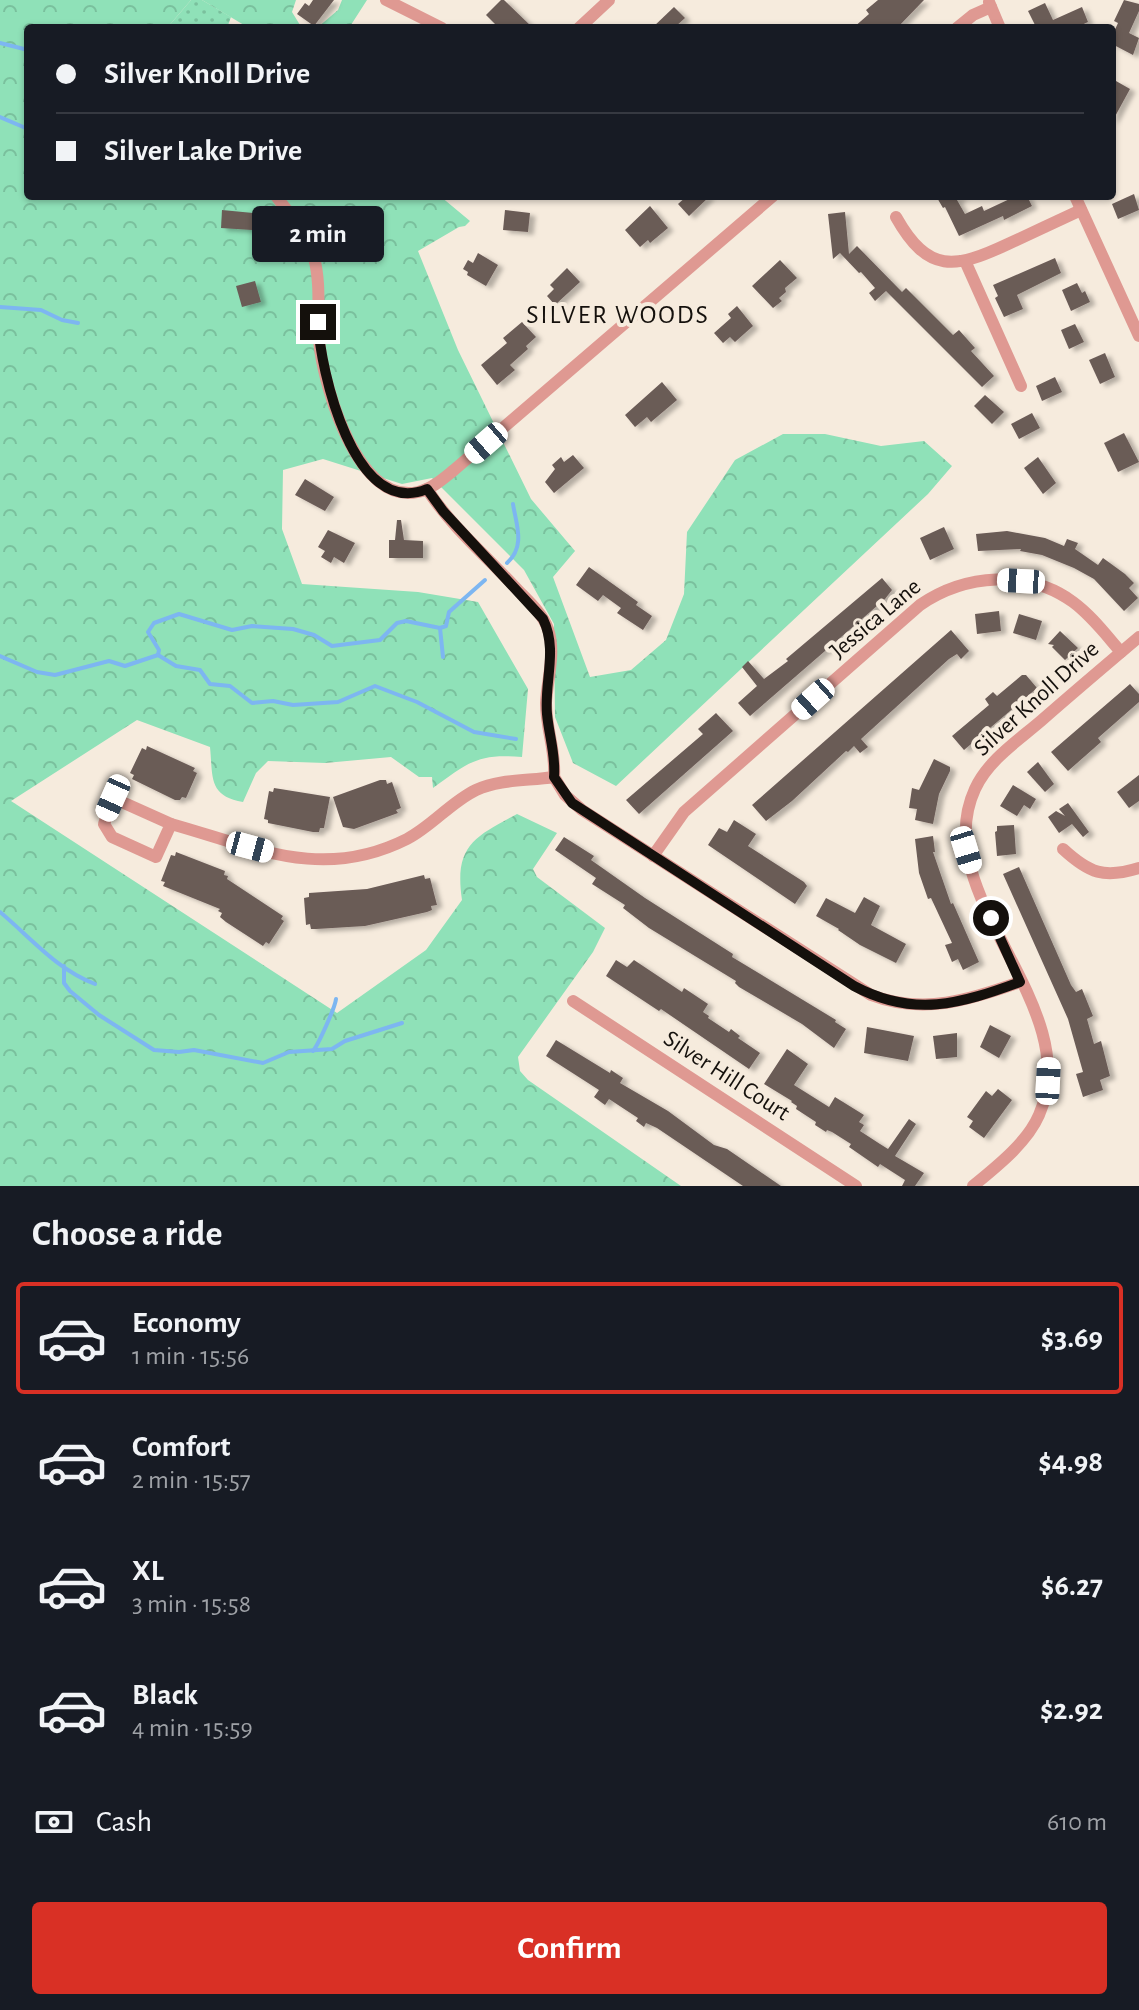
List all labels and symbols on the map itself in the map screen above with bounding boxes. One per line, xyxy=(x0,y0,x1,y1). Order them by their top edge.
callout: 2 min xyxy=(252,206,384,262)
district label: SILVER WOODS xyxy=(526,302,710,328)
route end xyxy=(300,304,336,340)
car xyxy=(460,418,512,468)
car xyxy=(996,568,1046,594)
street label: Jessica Lane xyxy=(826,574,925,663)
street label: Silver Knoll Drive xyxy=(970,637,1104,761)
car xyxy=(787,674,839,724)
car xyxy=(92,771,134,825)
car xyxy=(948,824,984,876)
car xyxy=(224,829,276,865)
route start xyxy=(973,900,1009,936)
street label: Silver Hill Court xyxy=(659,1026,794,1126)
car xyxy=(1035,1056,1061,1106)

